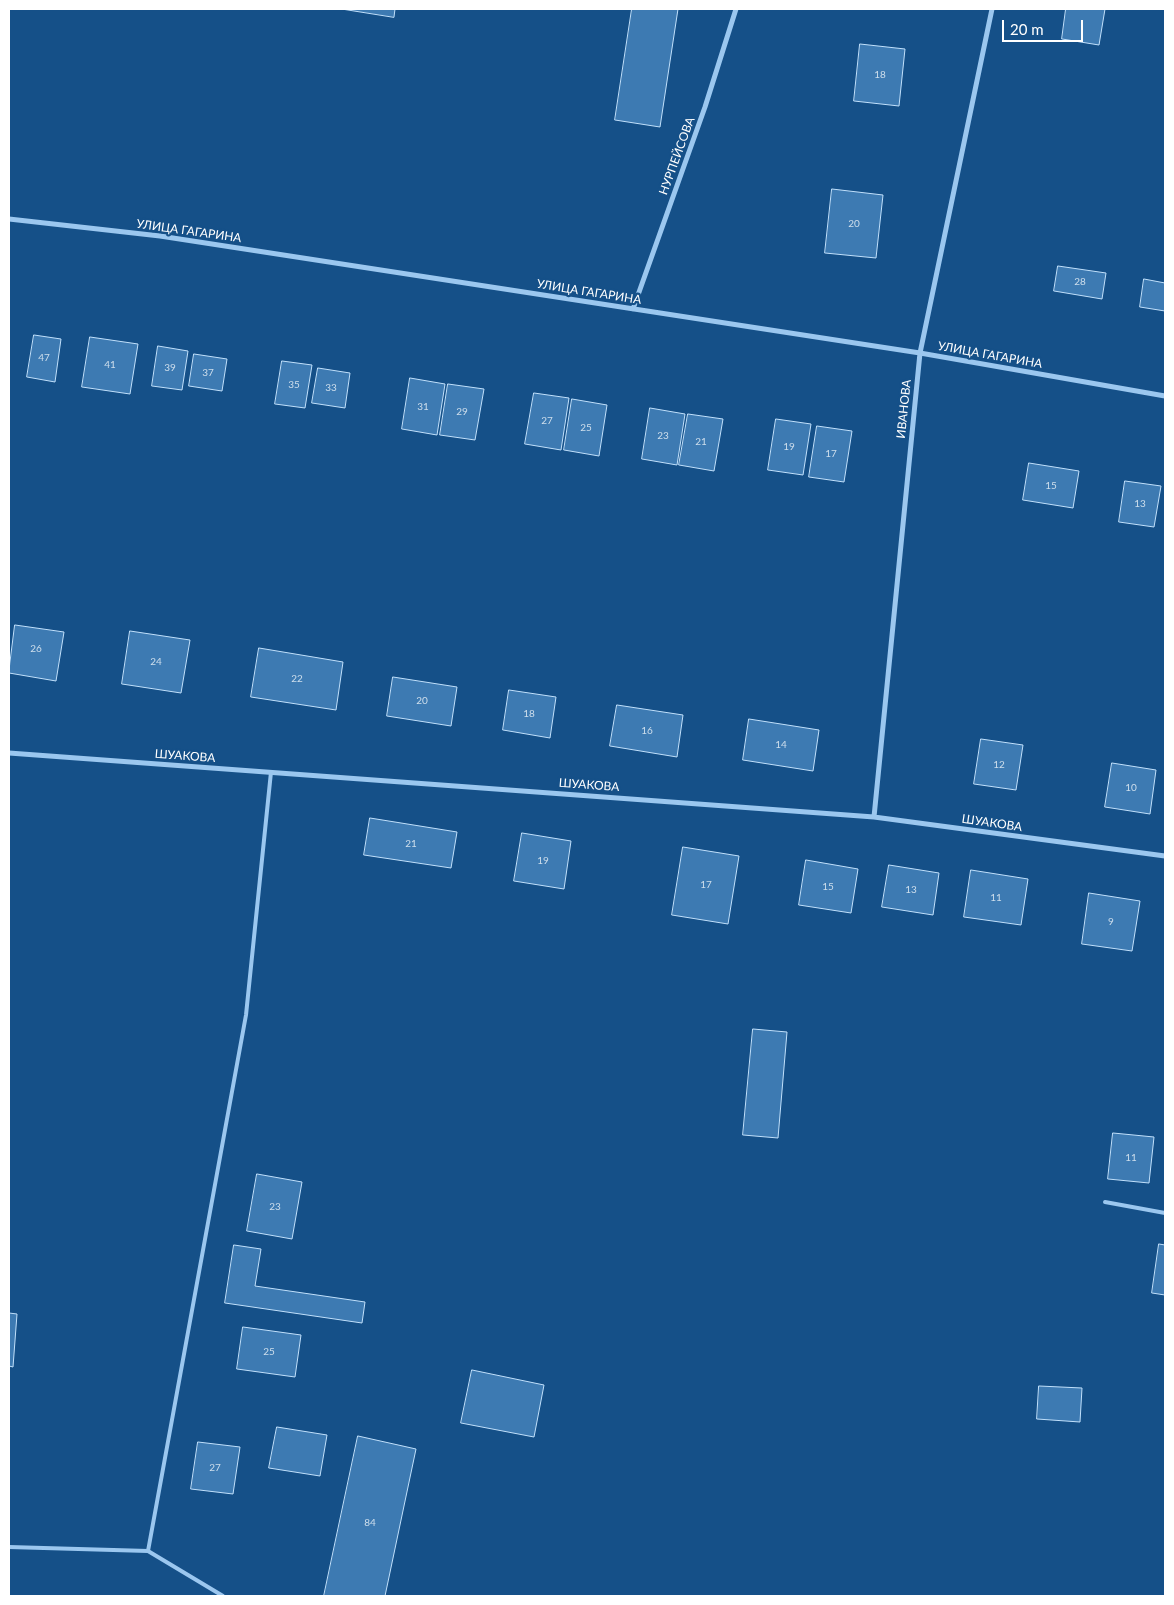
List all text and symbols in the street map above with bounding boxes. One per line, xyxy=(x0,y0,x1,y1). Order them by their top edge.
scale bar xyxy=(1004,10,1085,42)
text: 20 m xyxy=(1010,20,1044,38)
house number: 18 xyxy=(874,69,886,81)
street label: НУРПЕЙСОВА xyxy=(656,115,698,197)
street label: УЛИЦА ГАГАРИНА xyxy=(136,217,242,245)
house number: 20 xyxy=(848,218,860,230)
house number: 28 xyxy=(1074,276,1086,288)
street label: УЛИЦА ГАГАРИНА xyxy=(536,277,642,307)
street label: УЛИЦА ГАГАРИНА xyxy=(937,339,1043,371)
house number: 47 xyxy=(38,352,50,364)
house number: 41 xyxy=(104,359,116,371)
house number: 39 xyxy=(164,362,176,374)
house number: 37 xyxy=(202,367,214,379)
house number: 35 xyxy=(288,379,300,391)
street label: ИВАНОВА xyxy=(894,379,914,439)
house number: 33 xyxy=(325,382,337,394)
house number: 31 xyxy=(417,401,429,413)
house number: 29 xyxy=(456,406,468,418)
house number: 27 xyxy=(541,415,553,427)
house number: 25 xyxy=(580,422,592,434)
house number: 23 xyxy=(657,430,669,442)
house number: 21 xyxy=(695,436,707,448)
house number: 19 xyxy=(783,441,795,453)
house number: 17 xyxy=(825,448,837,460)
house number: 15 xyxy=(1045,480,1057,492)
house number: 13 xyxy=(1134,498,1146,510)
house number: 26 xyxy=(30,643,42,655)
house number: 24 xyxy=(150,656,162,668)
house number: 22 xyxy=(291,673,303,685)
house number: 20 xyxy=(416,695,428,707)
house number: 18 xyxy=(523,708,535,720)
house number: 16 xyxy=(641,725,653,737)
house number: 14 xyxy=(775,739,787,751)
street label: ШУАКОВА xyxy=(154,747,216,765)
house number: 12 xyxy=(993,759,1005,771)
street label: ШУАКОВА xyxy=(558,776,620,794)
house number: 10 xyxy=(1125,782,1137,794)
street label: ШУАКОВА xyxy=(961,812,1023,834)
house number: 21 xyxy=(405,838,417,850)
house number: 19 xyxy=(537,855,549,867)
house number: 17 xyxy=(700,879,712,891)
house number: 15 xyxy=(822,881,834,893)
house number: 13 xyxy=(905,884,917,896)
house number: 11 xyxy=(990,892,1002,904)
house number: 9 xyxy=(1108,916,1114,928)
house number: 11 xyxy=(1125,1152,1137,1164)
house number: 23 xyxy=(269,1201,281,1213)
house number: 25 xyxy=(263,1346,275,1358)
house number: 27 xyxy=(209,1462,221,1474)
house number: 84 xyxy=(364,1517,376,1529)

